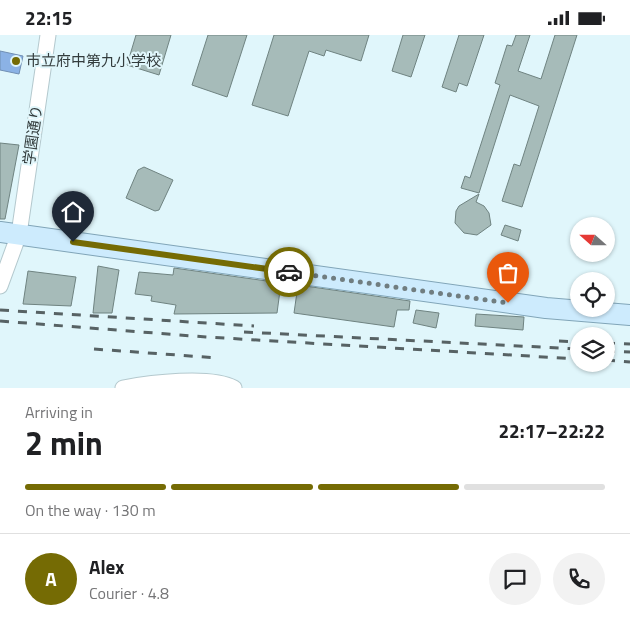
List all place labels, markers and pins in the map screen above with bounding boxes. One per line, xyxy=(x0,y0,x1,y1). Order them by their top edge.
place label: 市立府中第九小学校 xyxy=(26,49,161,72)
marker: 市立府中第九小学校 xyxy=(10,55,22,67)
pin xyxy=(52,191,94,242)
pin xyxy=(487,252,529,303)

